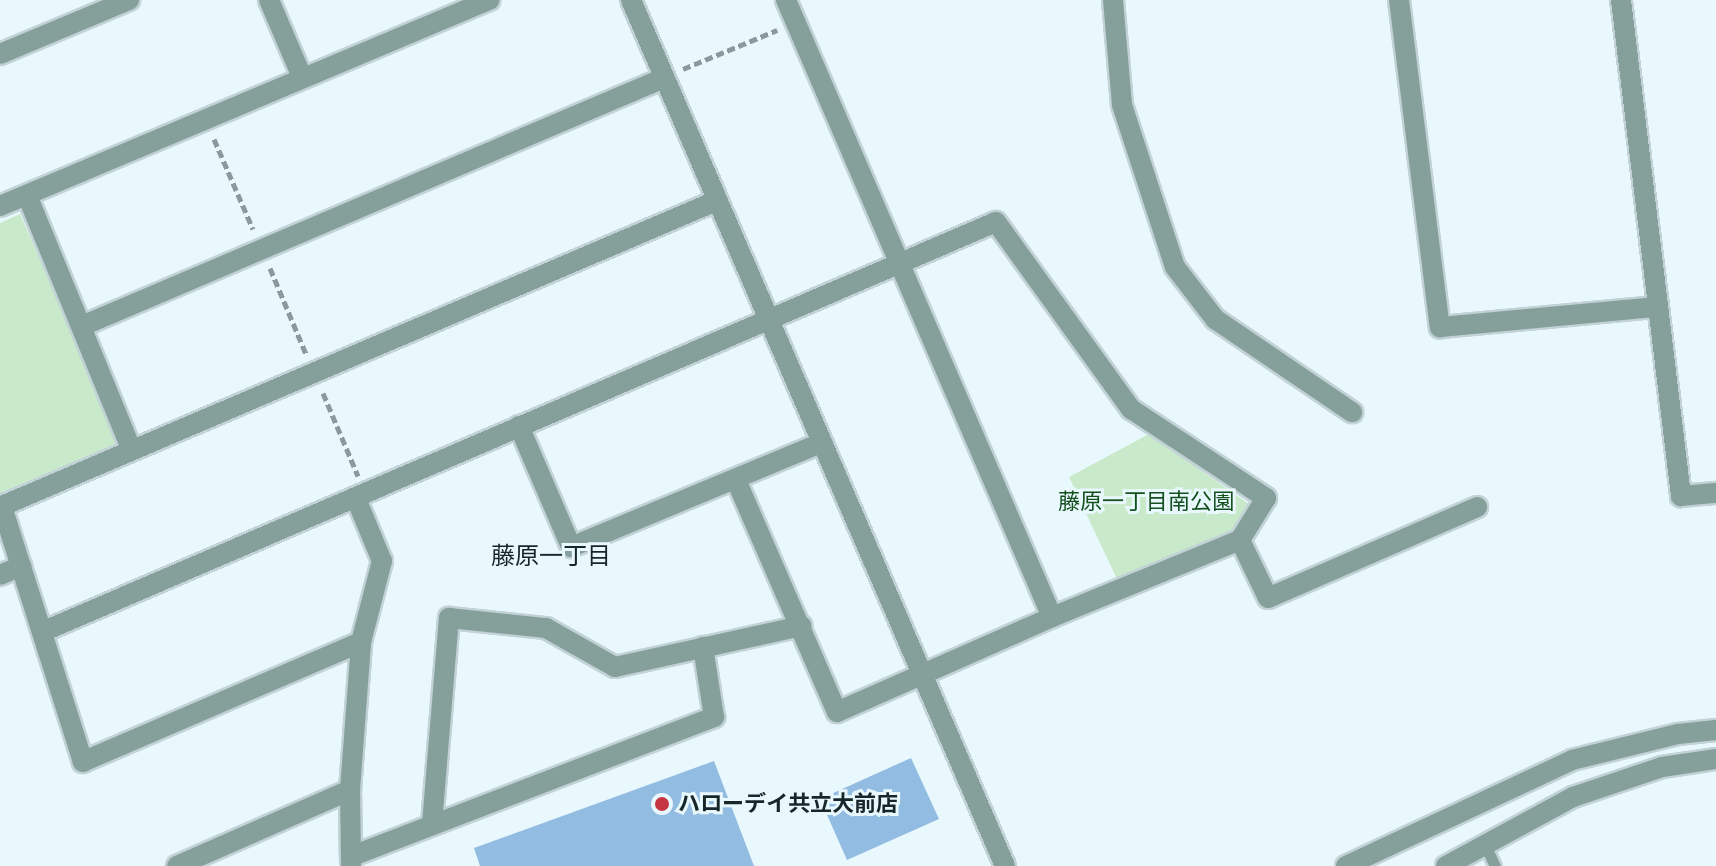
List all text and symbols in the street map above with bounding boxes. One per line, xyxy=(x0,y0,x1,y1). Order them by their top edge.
park label: 藤原一丁目南公園 xyxy=(1058,489,1234,515)
district label: 藤原一丁目 xyxy=(491,542,611,570)
place label: ハローデイ共立大前店 xyxy=(678,791,898,817)
marker: ハローデイ共立大前店 xyxy=(653,795,671,813)

